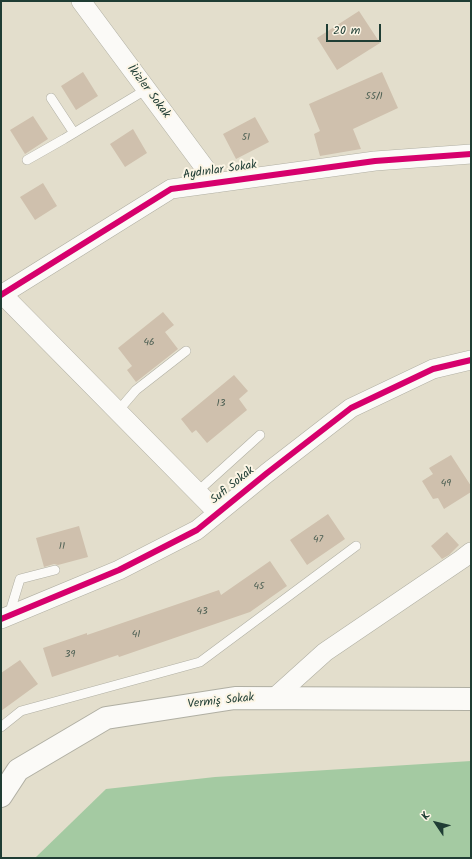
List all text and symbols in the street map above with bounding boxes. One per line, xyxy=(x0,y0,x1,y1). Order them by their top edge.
scale bar xyxy=(328,16,383,42)
text: 20 m xyxy=(333,21,360,40)
street label: İkizler Sokak xyxy=(123,62,173,122)
house number: 55/1 xyxy=(365,91,383,103)
house number: 51 xyxy=(242,132,250,144)
street label: Aydınlar Sokak xyxy=(182,159,258,183)
house number: 46 xyxy=(143,337,155,349)
house number: 13 xyxy=(217,398,225,410)
street label: Sufi Sokak xyxy=(208,464,258,508)
house number: 49 xyxy=(441,478,451,490)
house number: 47 xyxy=(313,534,323,546)
house number: 11 xyxy=(59,541,65,553)
house number: 45 xyxy=(254,581,264,593)
house number: 43 xyxy=(196,606,208,618)
house number: 41 xyxy=(132,629,140,641)
house number: 39 xyxy=(65,649,75,661)
street label: Vermiş Sokak xyxy=(187,691,255,713)
north arrow xyxy=(416,803,456,843)
text: K xyxy=(417,808,435,824)

